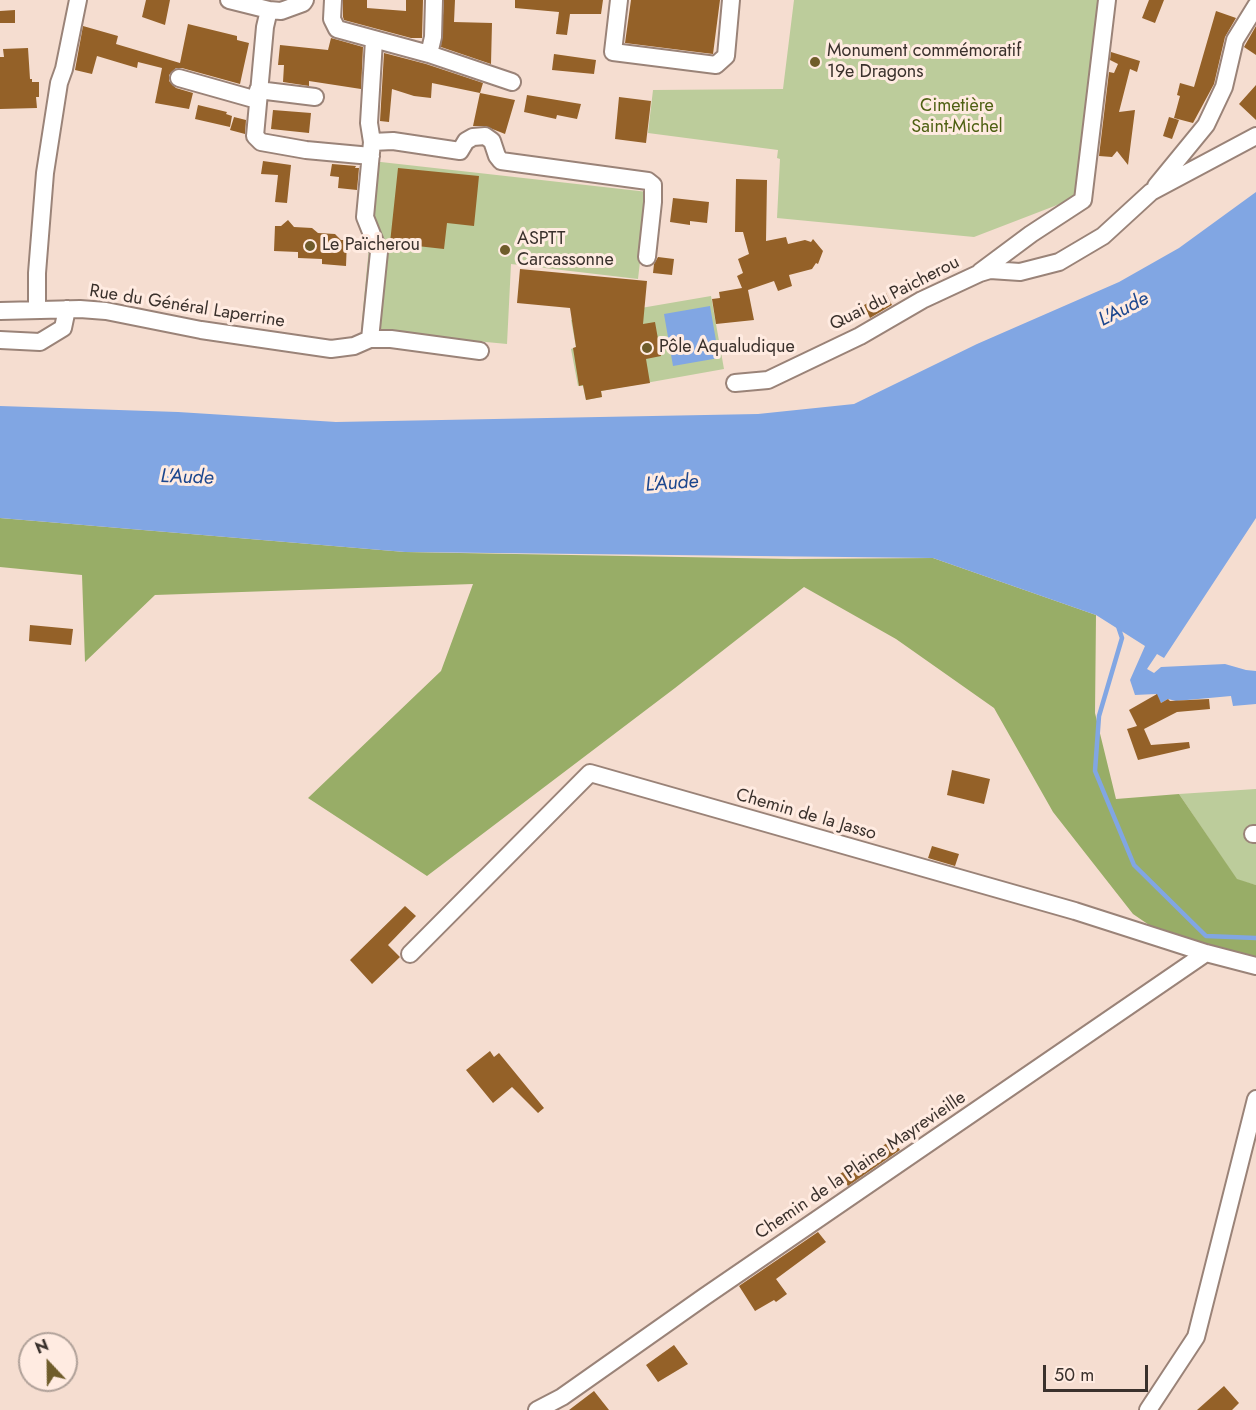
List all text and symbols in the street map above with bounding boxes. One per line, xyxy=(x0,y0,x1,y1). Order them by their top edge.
place label: Monument commémoratif 19e Dragons xyxy=(827,41,1021,84)
marker: Monument commémoratif 19e Dragons xyxy=(808,55,822,69)
park label: Cimetière Saint-Michel xyxy=(911,96,1003,138)
place label: ASPTT Carcassonne xyxy=(517,229,614,272)
place label: Le Païcherou xyxy=(322,235,420,257)
marker: Le Païcherou xyxy=(303,239,317,253)
marker: ASPTT Carcassonne xyxy=(498,243,512,257)
street label: Quai du Paicherou xyxy=(827,252,963,336)
street label: Rue du Général Laperrine xyxy=(88,281,286,333)
water label: L'Aude xyxy=(1095,287,1153,333)
place label: Pôle Aqualudique xyxy=(659,337,795,359)
marker: Pôle Aqualudique xyxy=(640,341,654,355)
water label: L'Aude xyxy=(160,465,214,491)
water label: L'Aude xyxy=(645,470,699,498)
street label: Chemin de la Jasso xyxy=(733,785,879,845)
street label: Chemin de la Plaine Mayrevieille xyxy=(752,1087,970,1245)
north arrow xyxy=(18,1332,78,1392)
text: N xyxy=(32,1334,52,1360)
scale bar xyxy=(1046,1353,1151,1391)
text: 50 m xyxy=(1054,1362,1094,1388)

